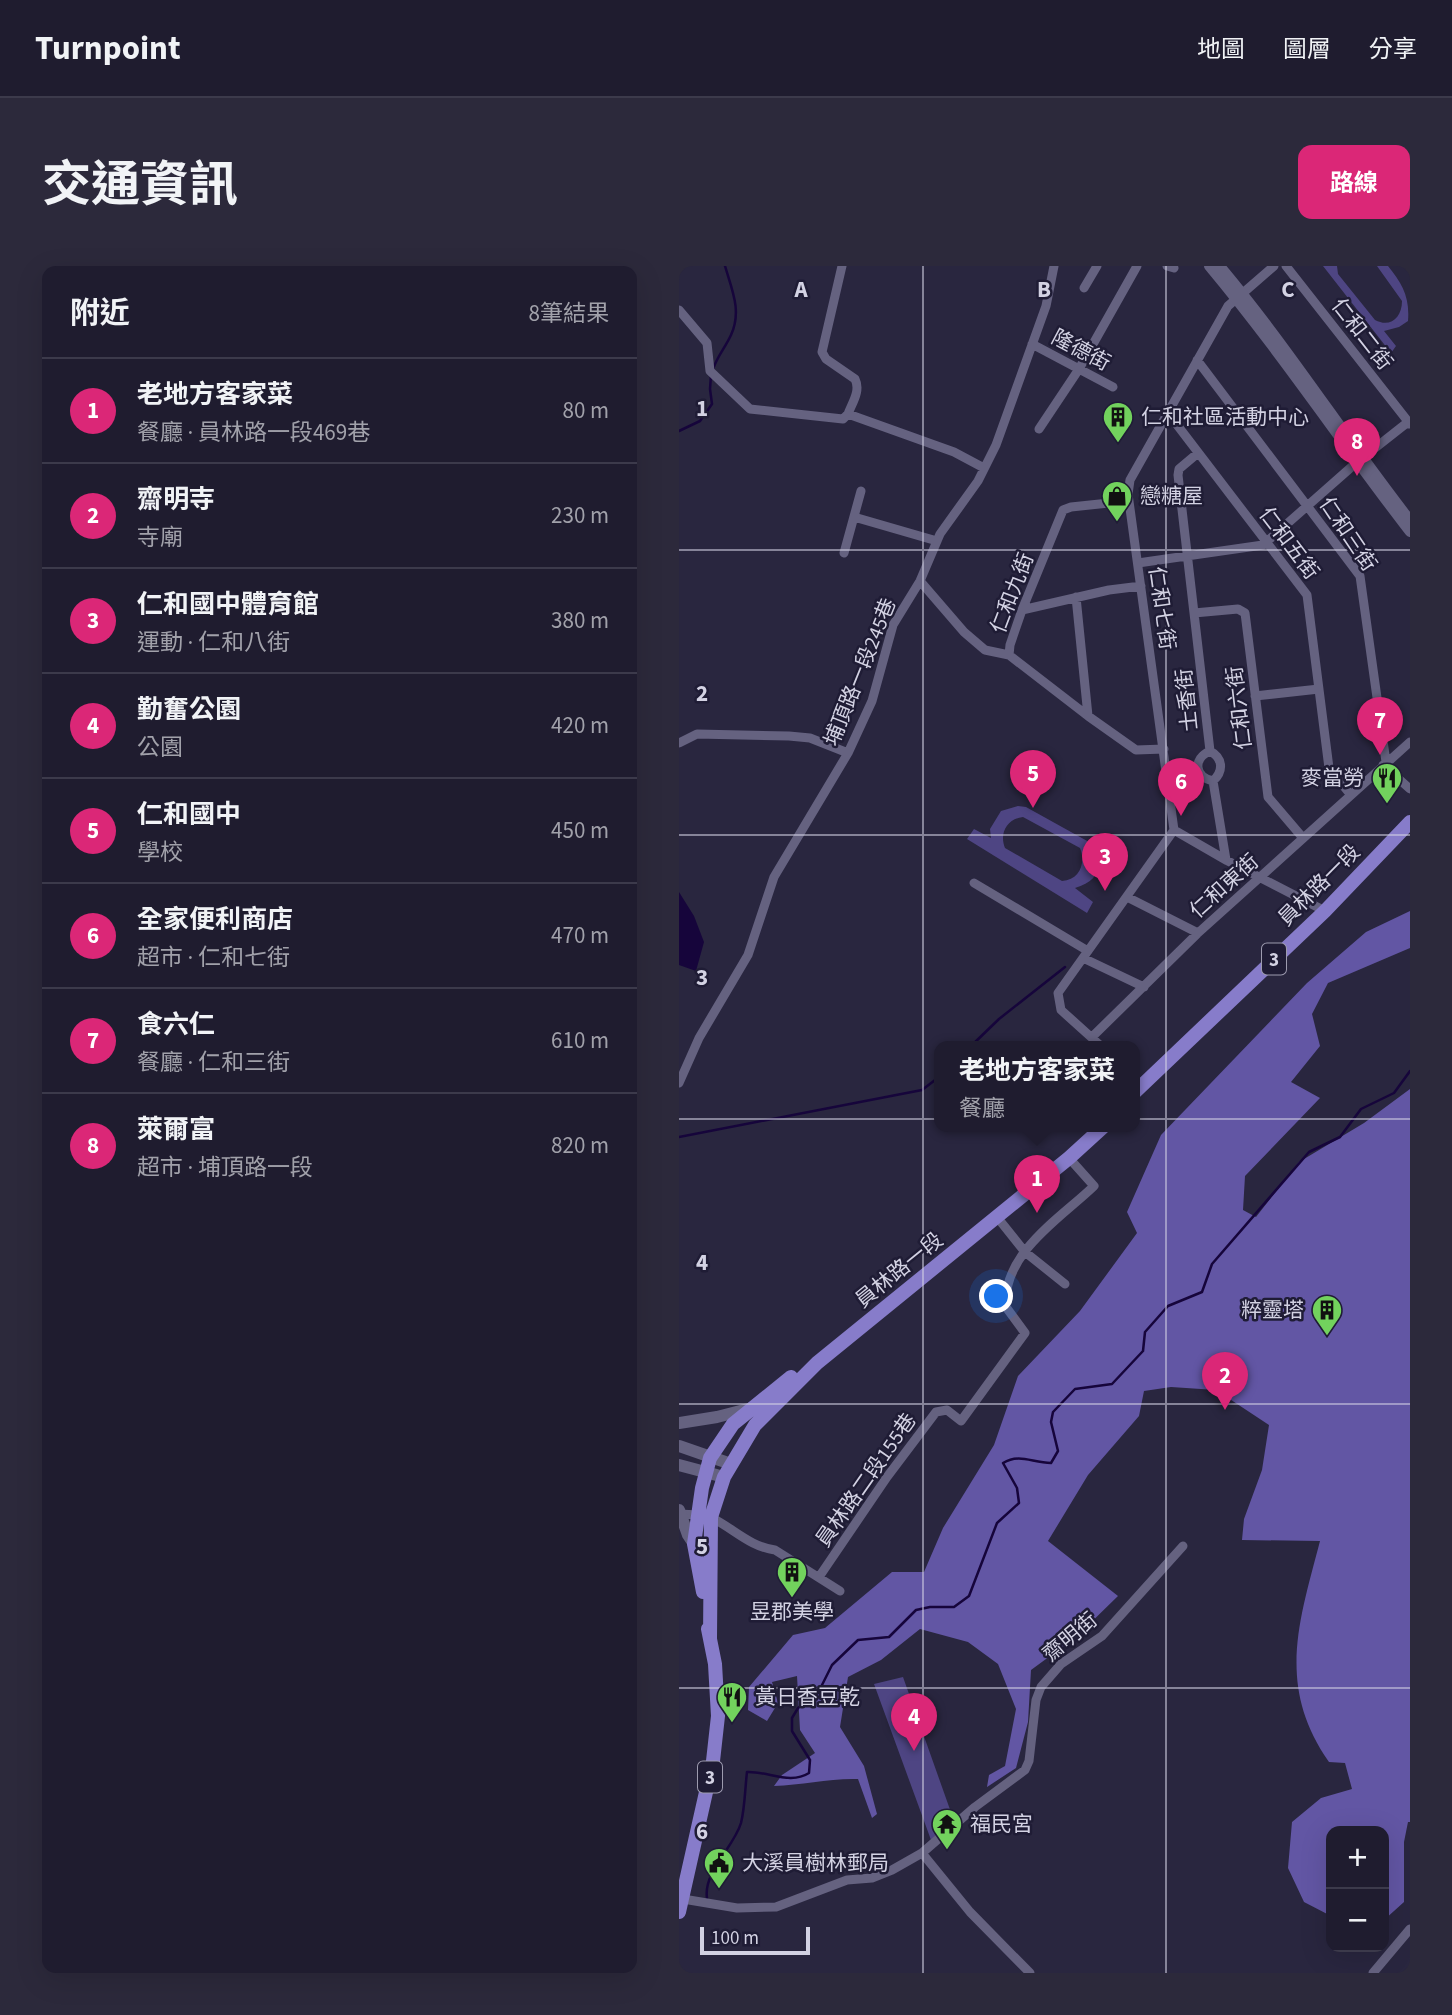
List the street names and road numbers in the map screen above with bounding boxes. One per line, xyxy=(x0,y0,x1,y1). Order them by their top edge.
street label: 仁和二街 xyxy=(1324,292,1400,376)
street label: 隆德街 xyxy=(1046,322,1116,378)
street label: 仁和三街 xyxy=(1312,491,1384,577)
street label: 仁和五街 xyxy=(1252,500,1326,586)
street label: 仁和九街 xyxy=(983,548,1041,638)
street label: 仁和七街 xyxy=(1141,564,1183,652)
street label: 埔頂路一段245巷 xyxy=(817,593,903,751)
street label: 仁和六街 xyxy=(1219,664,1259,752)
street label: 士香街 xyxy=(1169,667,1205,733)
street label: 員林路一段 xyxy=(1271,837,1367,933)
street label: 仁和東街 xyxy=(1183,847,1265,925)
road number: 3 xyxy=(1262,944,1286,974)
street label: 員林路一段 xyxy=(849,1225,949,1315)
street label: 員林路二段155巷 xyxy=(809,1407,923,1553)
street label: 齋明街 xyxy=(1036,1605,1104,1669)
road number: 3 xyxy=(698,1762,722,1792)

